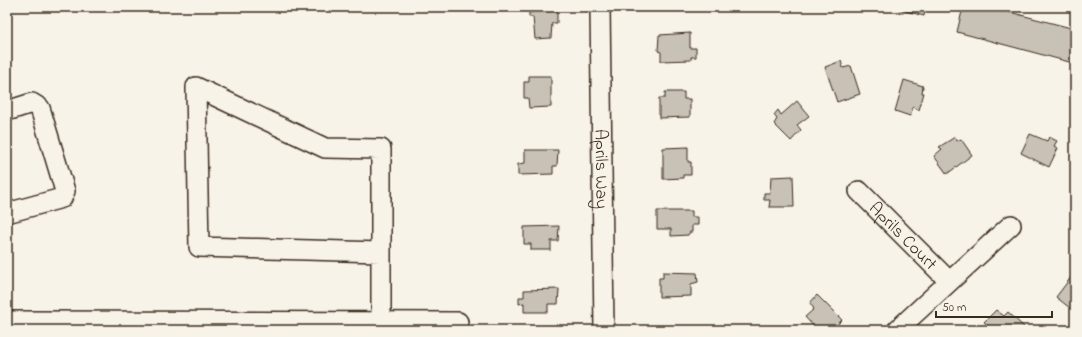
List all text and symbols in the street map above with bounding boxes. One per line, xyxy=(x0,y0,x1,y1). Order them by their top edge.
street label: Aprils Way xyxy=(587,129,614,209)
street label: Aprils Court xyxy=(862,197,942,277)
scale bar xyxy=(936,293,1052,319)
text: 50 m xyxy=(942,299,966,317)

